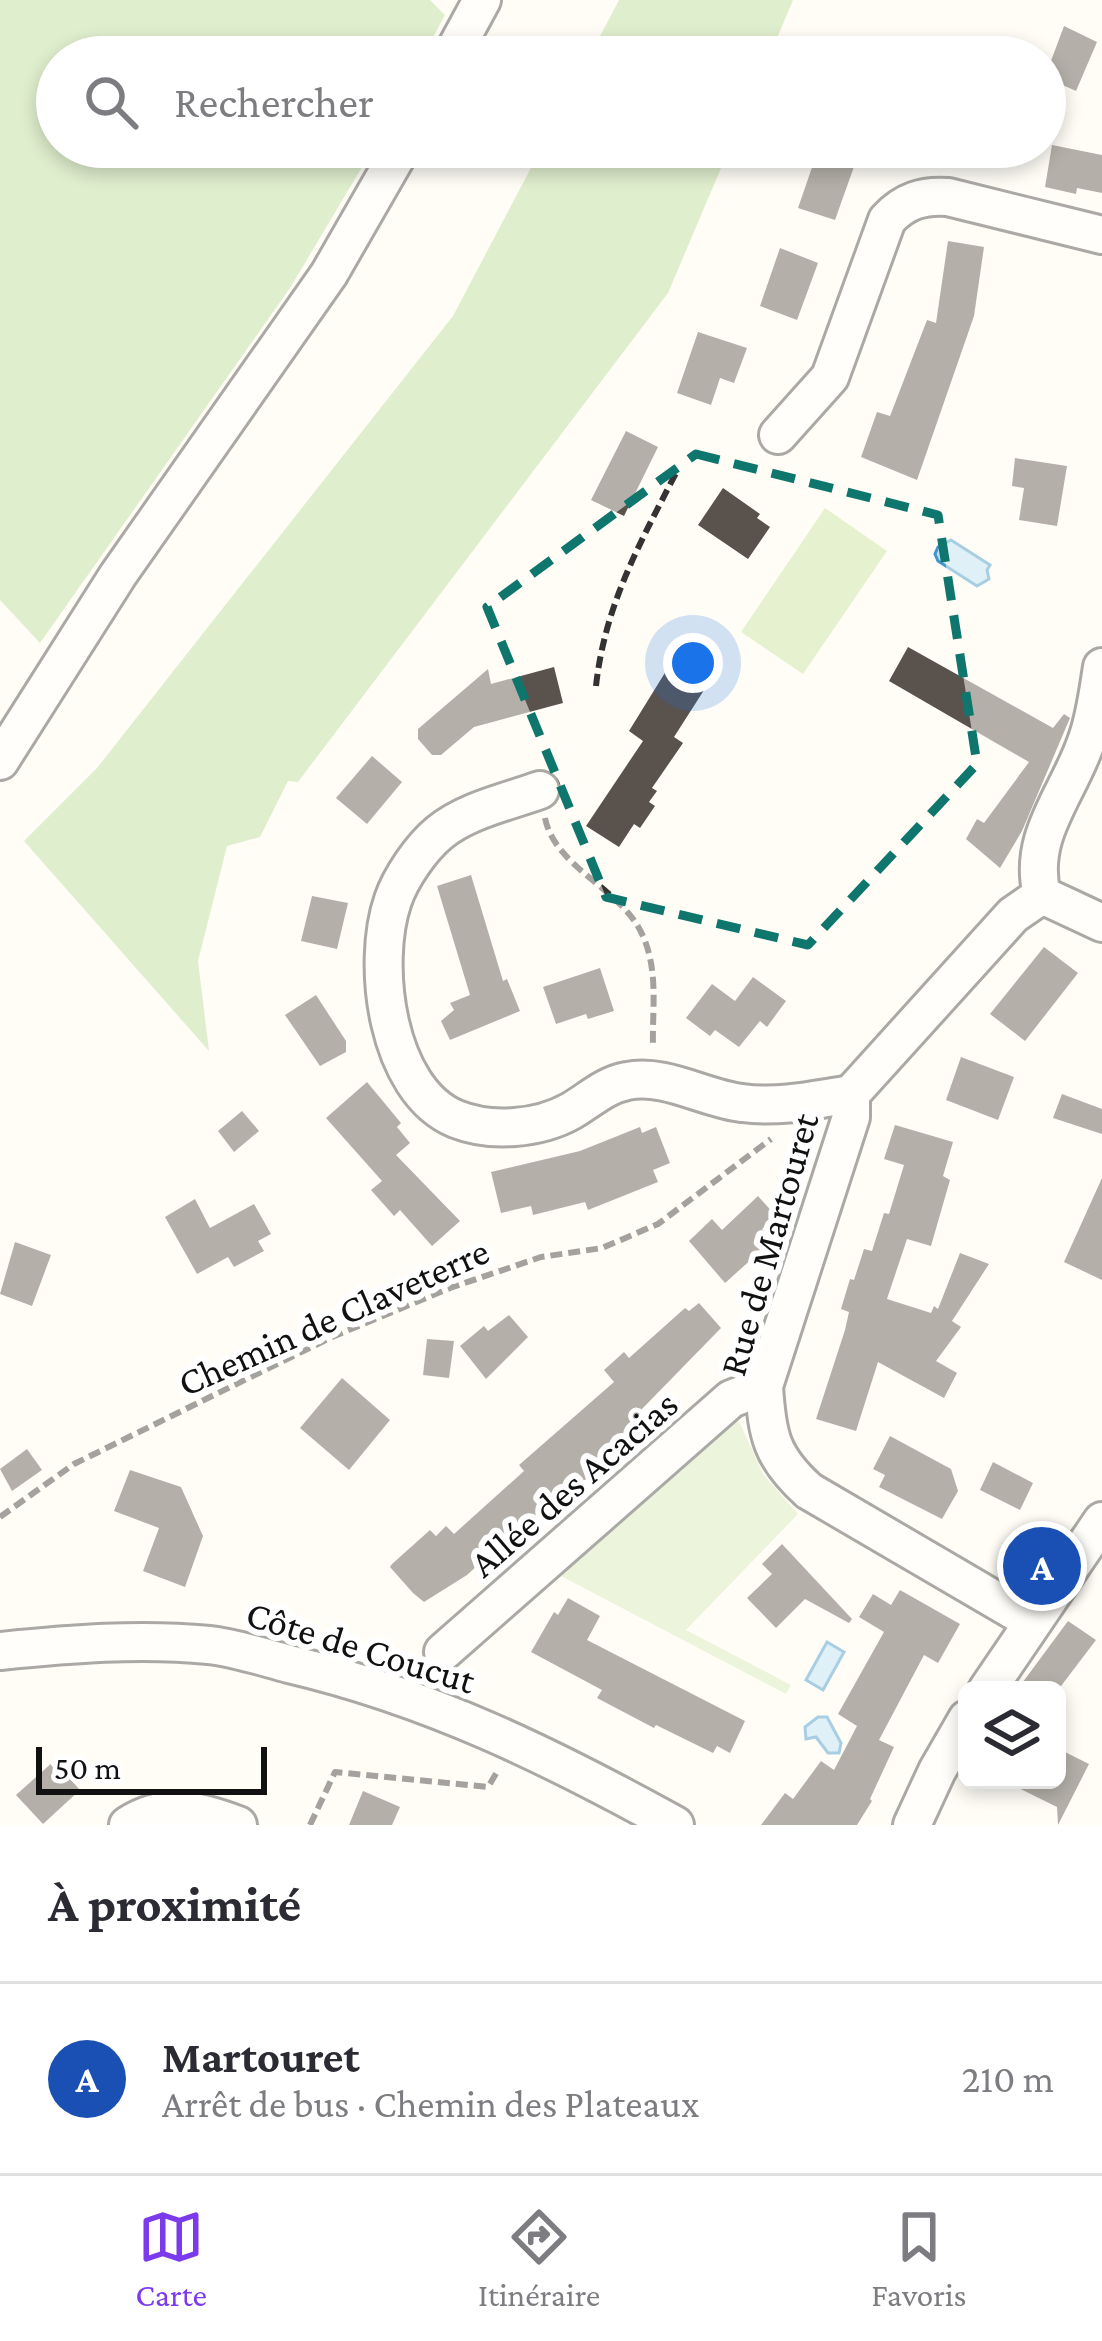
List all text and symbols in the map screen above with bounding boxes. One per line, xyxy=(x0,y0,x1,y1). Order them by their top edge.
search box xyxy=(36,36,1066,168)
icon: search xyxy=(78,69,144,135)
text: Rechercher xyxy=(174,77,374,127)
your location xyxy=(663,633,723,693)
street label: Rue de Martouret xyxy=(710,1107,827,1380)
street label: Chemin de Claveterre xyxy=(171,1229,495,1404)
street label: Allée des Acacias xyxy=(461,1382,686,1585)
pin: A xyxy=(1003,1521,1081,1611)
street label: Côte de Coucut xyxy=(241,1591,481,1702)
map controls xyxy=(958,1681,1066,1789)
button: layers xyxy=(958,1681,1066,1789)
scale bar xyxy=(36,1741,267,1794)
text: 50 m xyxy=(54,1749,121,1786)
text: À proximité xyxy=(48,1875,301,1932)
text: Martouret xyxy=(162,2032,360,2082)
text: A xyxy=(75,2057,99,2100)
text: 210 m xyxy=(962,2057,1054,2100)
text: Arrêt de bus · Chemin des Plateaux xyxy=(162,2082,699,2125)
tab: Carte xyxy=(135,2204,207,2313)
tab: Itinéraire xyxy=(478,2204,600,2313)
tab: Favoris xyxy=(871,2204,967,2313)

